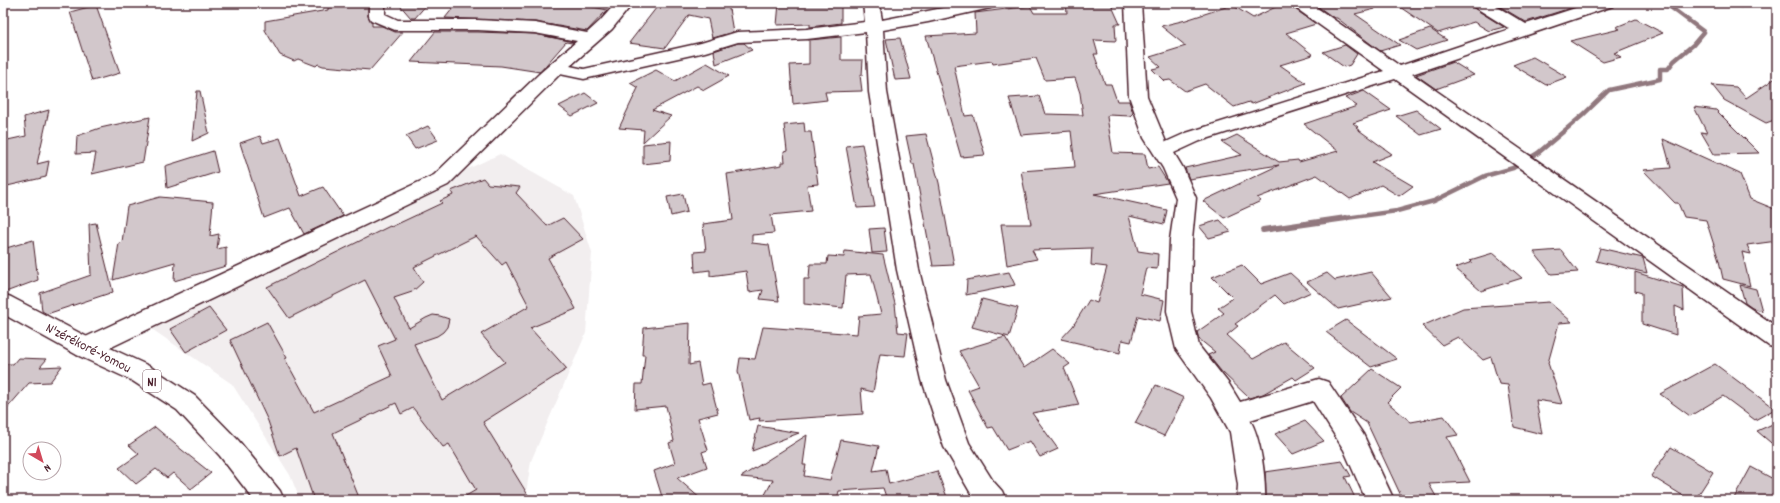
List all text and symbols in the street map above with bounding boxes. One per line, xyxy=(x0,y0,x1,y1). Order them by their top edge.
street label: N'zérékoré-Yomou xyxy=(42,319,134,379)
road number: N1 xyxy=(143,370,161,392)
north arrow xyxy=(22,441,62,481)
text: N xyxy=(39,459,54,476)

